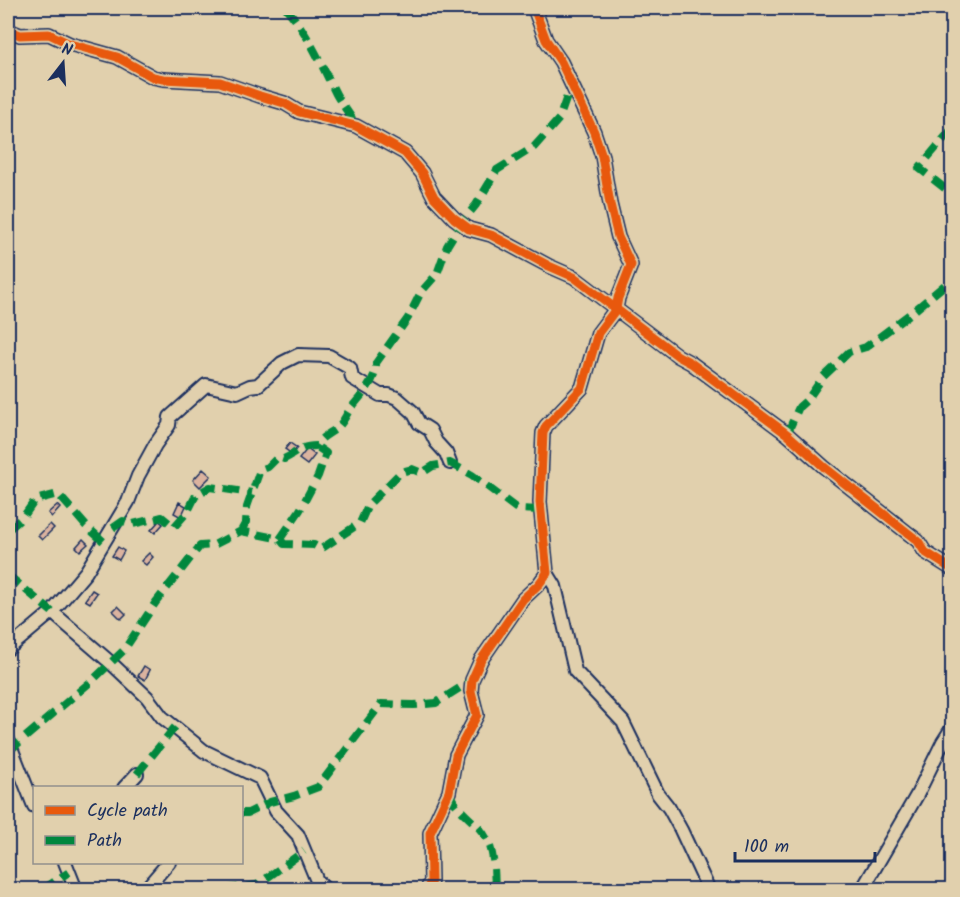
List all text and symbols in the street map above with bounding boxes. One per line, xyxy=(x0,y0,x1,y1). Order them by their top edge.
north arrow xyxy=(33,33,93,93)
text: N xyxy=(58,37,75,64)
legend xyxy=(33,786,243,864)
text: Cycle path xyxy=(87,797,168,826)
scale bar xyxy=(735,825,874,863)
text: Path xyxy=(87,827,122,856)
text: 100 m xyxy=(744,833,789,862)

